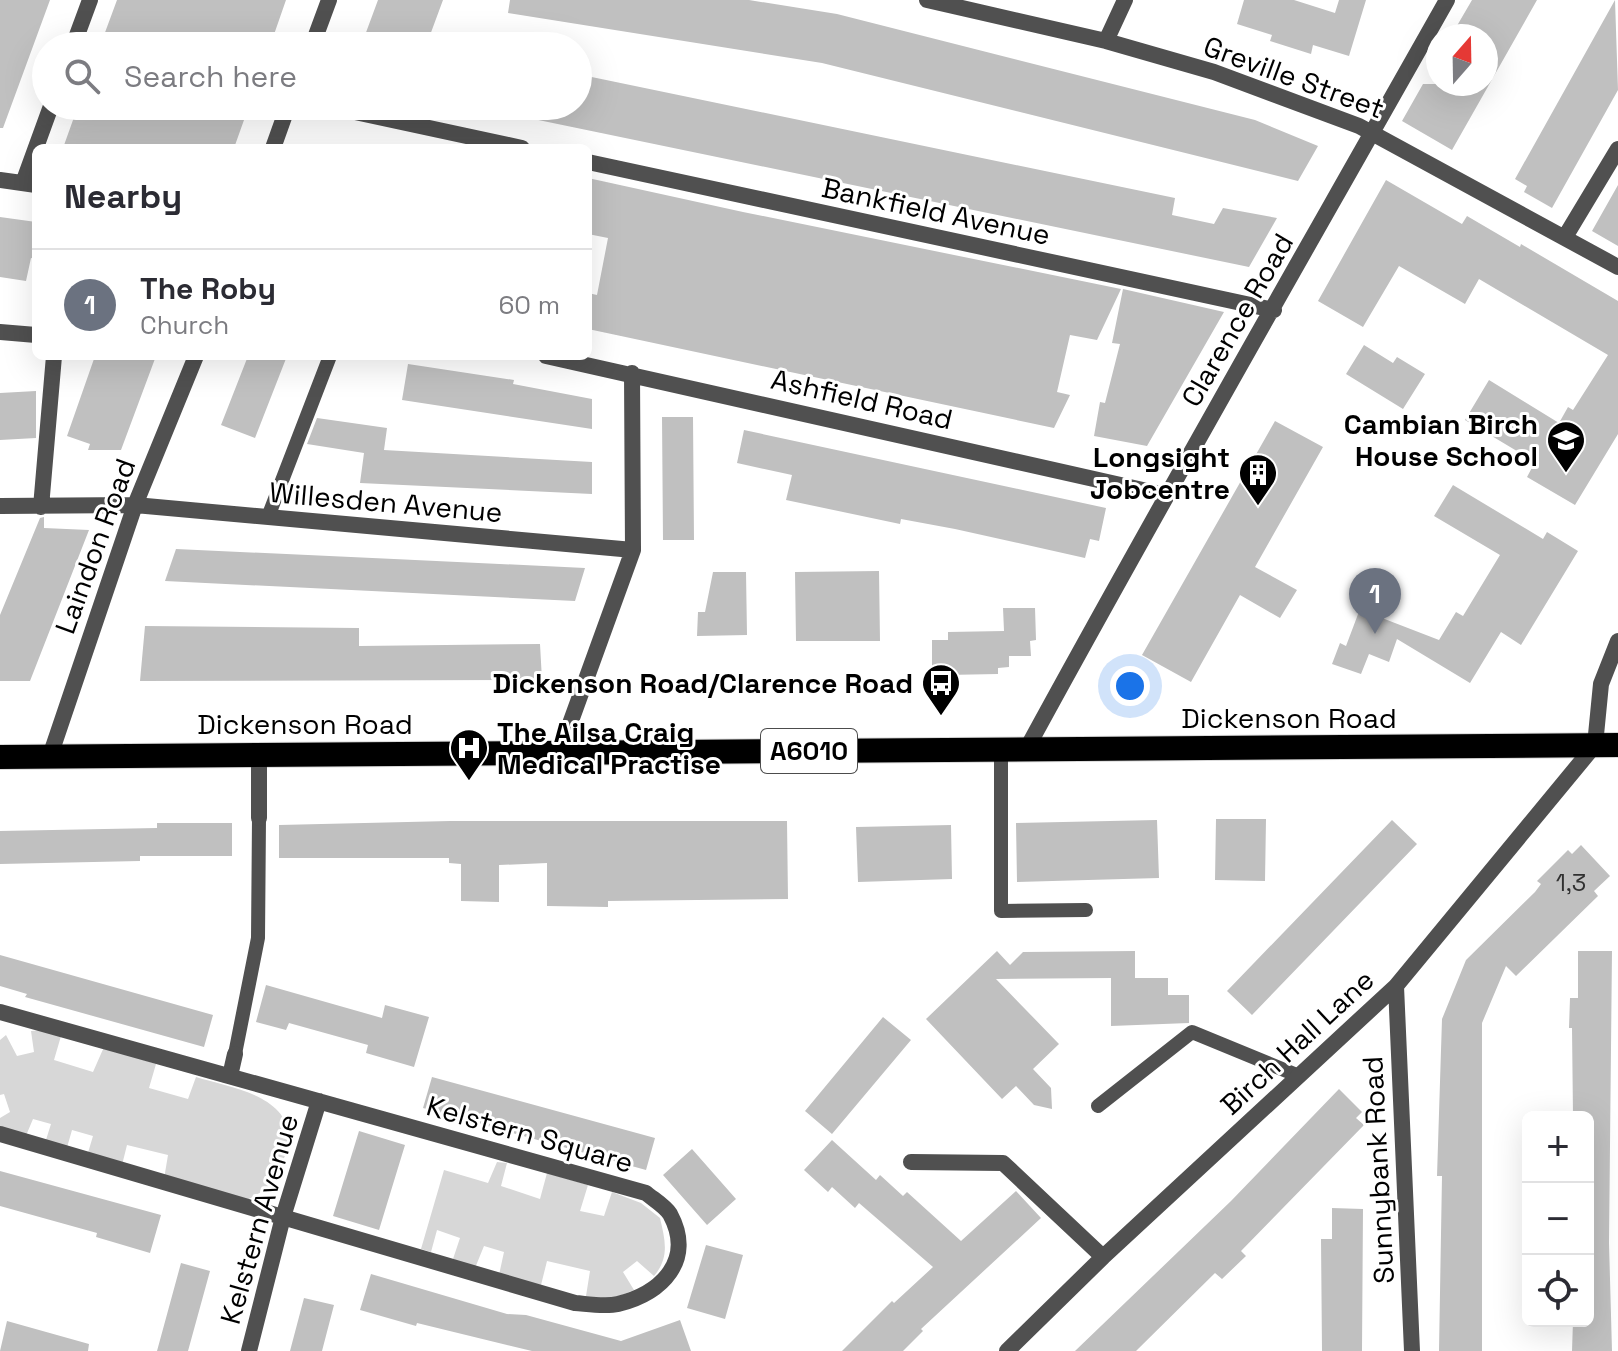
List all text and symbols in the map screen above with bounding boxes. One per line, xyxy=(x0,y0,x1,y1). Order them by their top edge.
north arrow xyxy=(1426,24,1498,96)
street label: Greville Street xyxy=(1199,28,1389,126)
search box xyxy=(32,32,592,120)
icon: search xyxy=(60,54,104,98)
text: Search here xyxy=(124,57,297,96)
street label: Bankfield Avenue xyxy=(819,169,1053,253)
text: Nearby xyxy=(64,175,182,218)
street label: Clarence Road xyxy=(1173,227,1301,413)
text: The Roby xyxy=(140,269,276,308)
text: 1 xyxy=(84,288,96,322)
text: 60 m xyxy=(498,288,560,322)
text: Church xyxy=(140,308,229,342)
street label: Ashfield Road xyxy=(768,361,956,437)
place label: Cambian Birch House School xyxy=(1344,406,1538,474)
school or university icon: Cambian Birch House School xyxy=(1545,419,1587,474)
place label: Longsight Jobcentre xyxy=(1090,439,1230,507)
building icon: Longsight Jobcentre xyxy=(1237,452,1279,507)
street label: Laindon Road xyxy=(47,453,143,639)
street label: Willesden Avenue xyxy=(268,474,504,530)
pin: 1 xyxy=(1349,568,1401,634)
bus stop icon: Dickenson Road/Clarence Road xyxy=(920,662,962,717)
place label: Dickenson Road/Clarence Road xyxy=(493,665,913,701)
your location xyxy=(1110,666,1150,706)
street label: Dickenson Road xyxy=(1181,700,1397,736)
street label: Dickenson Road xyxy=(197,706,413,742)
place label: The Ailsa Craig Medical Practise xyxy=(497,714,721,782)
hospital icon: The Ailsa Craig Medical Practise xyxy=(448,727,490,782)
road number: A6010 xyxy=(761,729,857,773)
house number: 1,3 xyxy=(1556,867,1586,898)
street label: Birch Hall Lane xyxy=(1213,962,1381,1122)
street label: Sunnybank Road xyxy=(1354,1055,1402,1285)
street label: Kelstern Square xyxy=(423,1087,637,1181)
street label: Kelstern Avenue xyxy=(212,1110,306,1328)
map controls xyxy=(1522,1111,1594,1327)
button: + xyxy=(1522,1111,1594,1183)
button: − xyxy=(1522,1183,1594,1255)
button: locate xyxy=(1522,1255,1594,1327)

